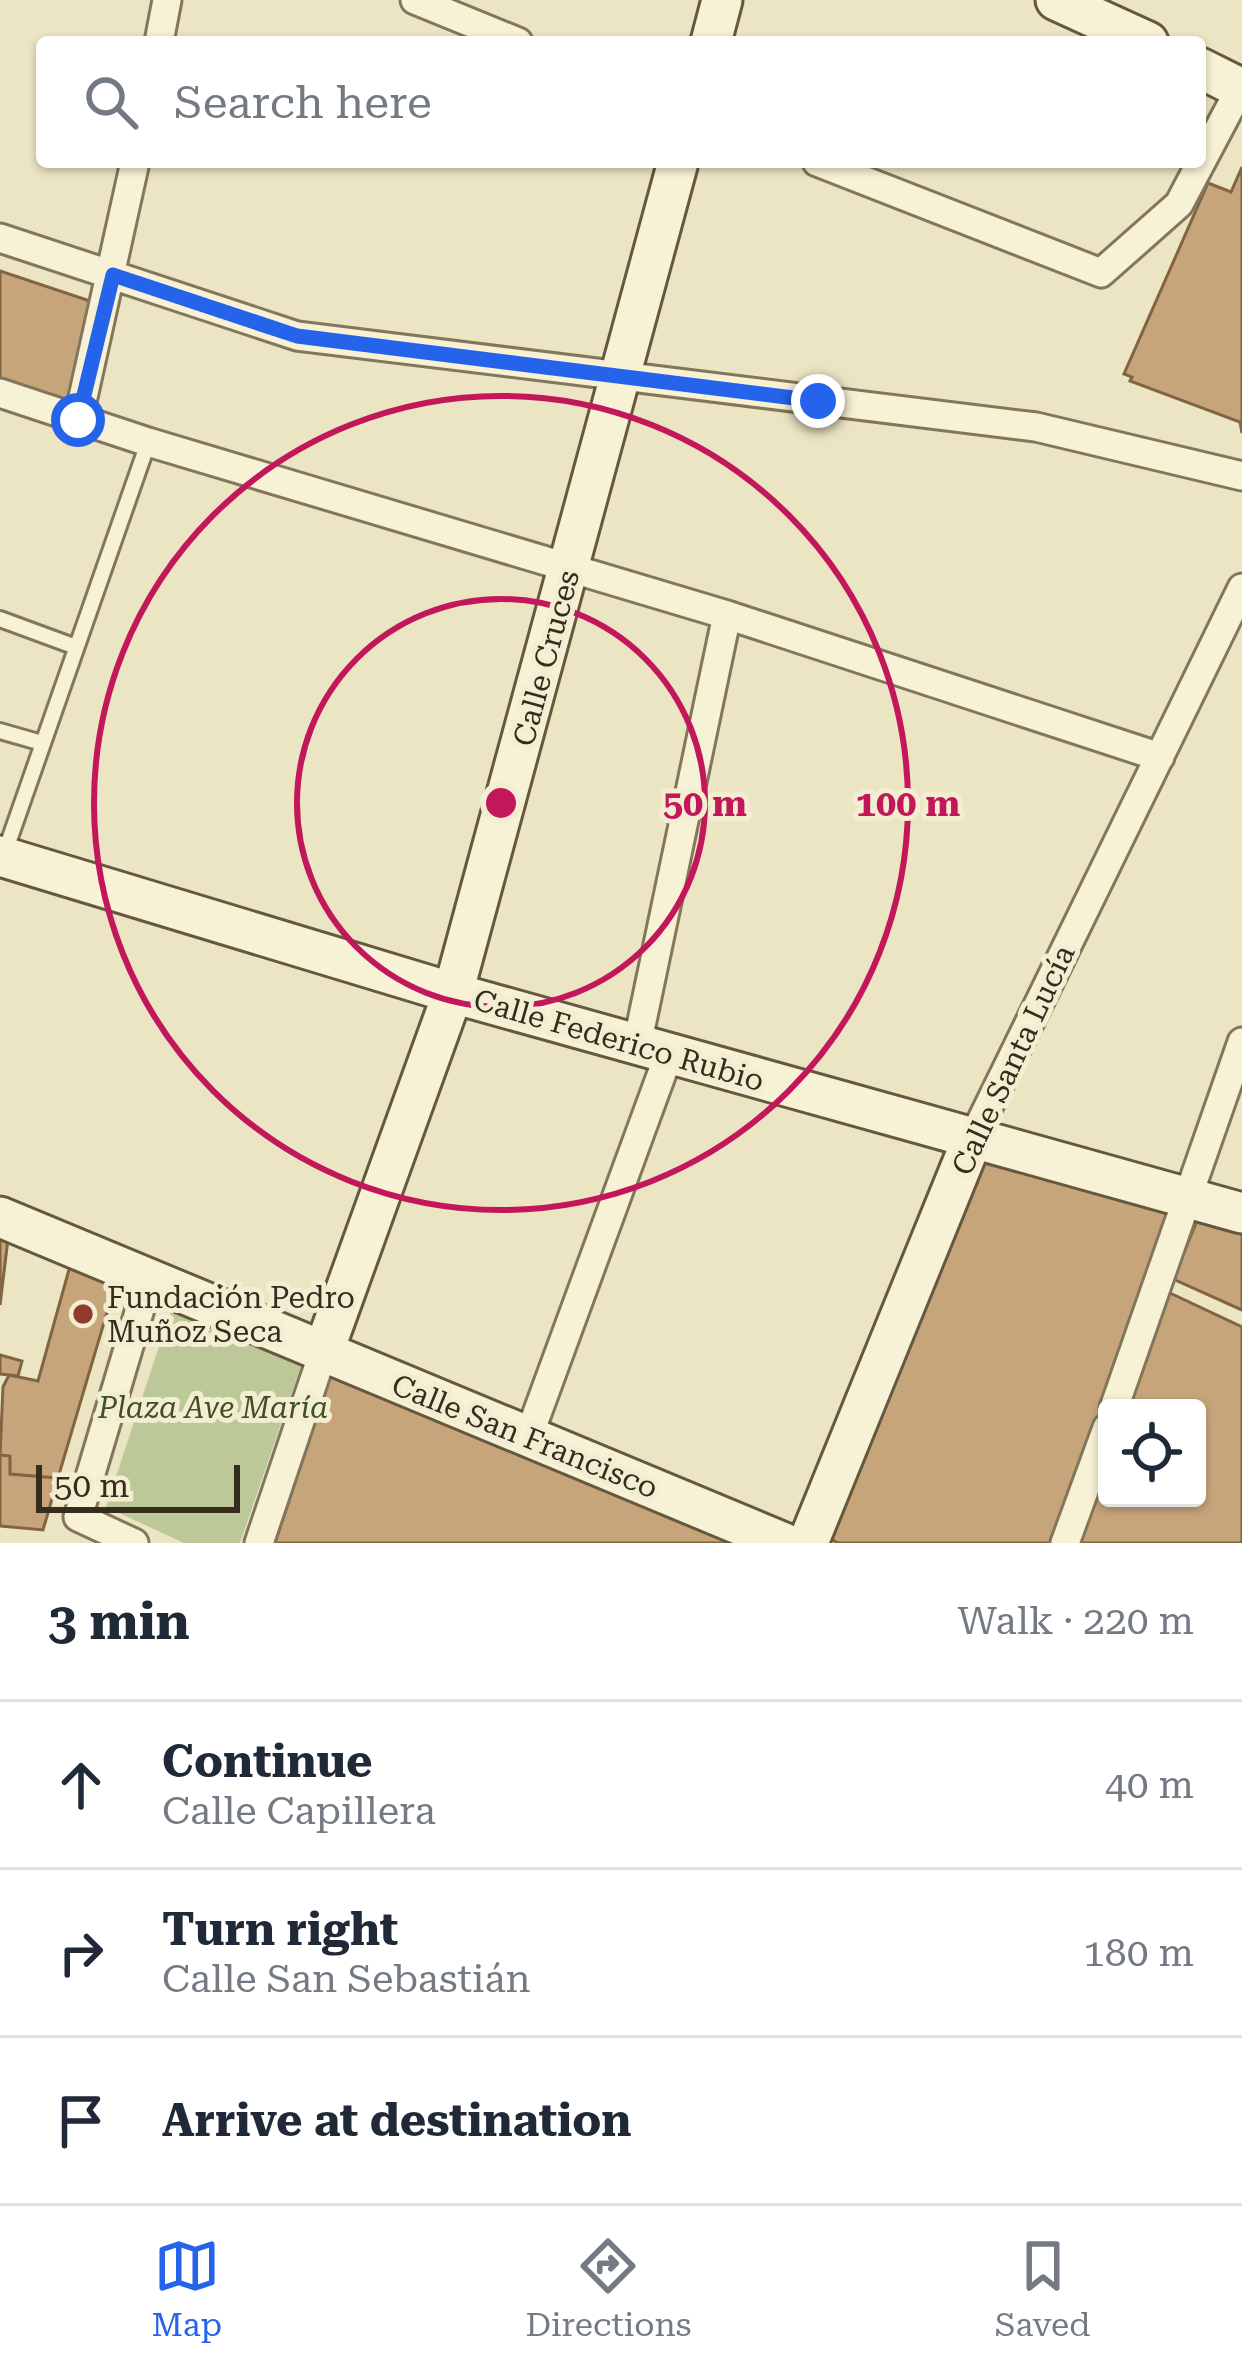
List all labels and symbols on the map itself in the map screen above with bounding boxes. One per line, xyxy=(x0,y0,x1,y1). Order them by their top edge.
route end xyxy=(791,374,845,428)
route start xyxy=(51,393,105,447)
street label: Calle Cruces xyxy=(506,566,586,750)
centre of rings xyxy=(480,782,522,824)
text: 50 m xyxy=(663,783,747,825)
text: 100 m xyxy=(856,783,960,825)
street label: Calle Santa Lucía xyxy=(944,939,1082,1181)
street label: Calle Federico Rubio xyxy=(470,982,768,1098)
place label: Fundación Pedro Muñoz Seca xyxy=(107,1280,355,1349)
marker: Fundación Pedro Muñoz Seca xyxy=(70,1301,96,1327)
street label: Calle San Francisco xyxy=(387,1367,663,1505)
park label: Plaza Ave María xyxy=(97,1390,328,1425)
scale bar xyxy=(36,1459,240,1512)

